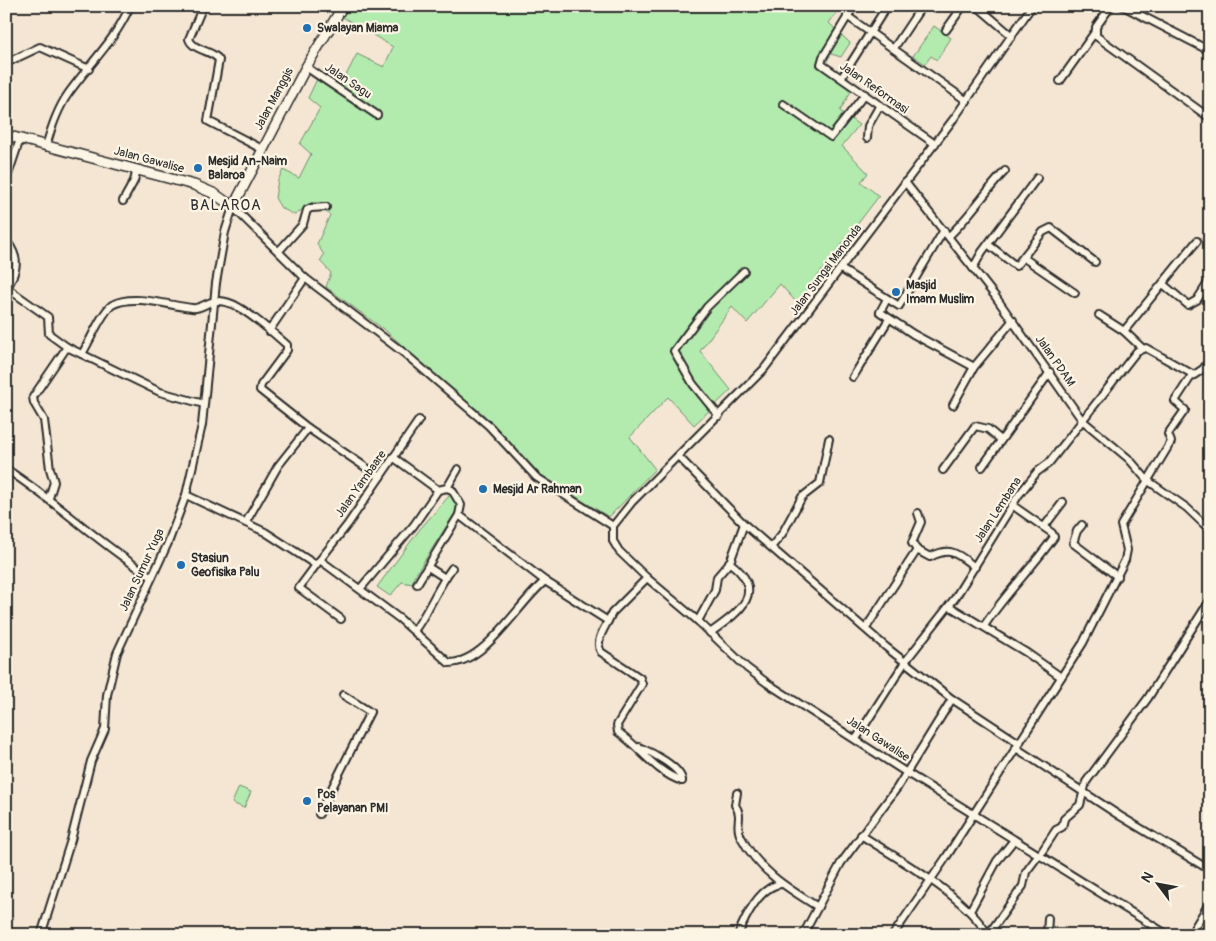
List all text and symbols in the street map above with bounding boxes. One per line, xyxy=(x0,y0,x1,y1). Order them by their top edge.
place label: Swalayan Miama xyxy=(317,21,399,36)
marker: Swalayan Miama xyxy=(301,22,313,34)
street label: Jalan Reformasi xyxy=(837,59,911,117)
street label: Jalan Sagu xyxy=(322,60,374,102)
street label: Jalan Manggis xyxy=(251,64,297,133)
street label: Jalan Gawalise xyxy=(112,143,186,177)
place label: Mesjid An-Naim Balaroa xyxy=(208,154,288,183)
marker: Mesjid An-Naim Balaroa xyxy=(192,162,204,174)
district label: BALAROA xyxy=(190,196,262,215)
street label: Jalan Sungai Manonda xyxy=(787,221,865,319)
place label: Masjid Imam Muslim xyxy=(906,278,975,307)
marker: Masjid Imam Muslim xyxy=(890,286,902,298)
street label: Jalan PDAM xyxy=(1032,332,1078,390)
street label: Jalan Yambaare xyxy=(332,447,390,520)
street label: Jalan Lembana xyxy=(971,474,1025,546)
place label: Mesjid Ar Rahman xyxy=(493,482,582,497)
marker: Mesjid Ar Rahman xyxy=(477,483,489,495)
street label: Jalan Sumur Yuga xyxy=(116,526,168,614)
place label: Stasiun Geofisika Palu xyxy=(191,551,260,580)
marker: Stasiun Geofisika Palu xyxy=(175,559,187,571)
street label: Jalan Gawalise xyxy=(844,713,912,765)
place label: Pos Pelayanan PMI xyxy=(317,787,388,816)
marker: Pos Pelayanan PMI xyxy=(301,795,313,807)
north arrow xyxy=(1134,858,1184,908)
text: N xyxy=(1138,869,1157,886)

